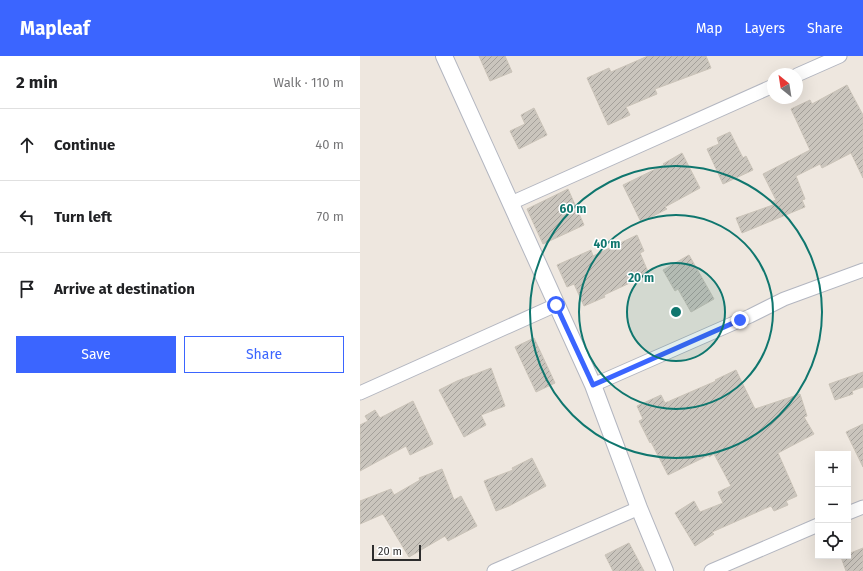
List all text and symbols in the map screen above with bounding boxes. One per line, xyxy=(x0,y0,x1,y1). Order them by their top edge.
text: Mapleaf xyxy=(20,17,90,40)
text: Map xyxy=(696,20,722,37)
text: Layers xyxy=(744,20,785,37)
text: Share xyxy=(807,20,843,37)
north arrow xyxy=(767,68,803,104)
text: 2 min xyxy=(16,72,58,93)
text: Walk · 110 m xyxy=(273,75,344,90)
icon: ahead xyxy=(16,134,38,156)
text: Continue xyxy=(54,136,115,154)
text: 40 m xyxy=(315,137,344,152)
text: 60 m xyxy=(560,202,586,216)
icon: left xyxy=(16,206,38,228)
text: Turn left xyxy=(54,208,112,226)
text: 70 m xyxy=(317,209,344,224)
text: 40 m xyxy=(594,237,620,251)
text: 20 m xyxy=(628,271,654,285)
icon: arrive xyxy=(16,278,38,300)
text: Arrive at destination xyxy=(54,280,195,298)
route start xyxy=(547,296,565,314)
centre of rings xyxy=(669,305,683,319)
route end xyxy=(731,311,749,329)
button: Save xyxy=(16,336,176,373)
button: Share xyxy=(184,336,344,373)
map controls xyxy=(815,451,851,559)
button: + xyxy=(815,451,851,487)
button: − xyxy=(815,487,851,523)
button: locate xyxy=(815,523,851,559)
scale bar xyxy=(372,543,421,562)
text: 20 m xyxy=(378,545,402,558)

